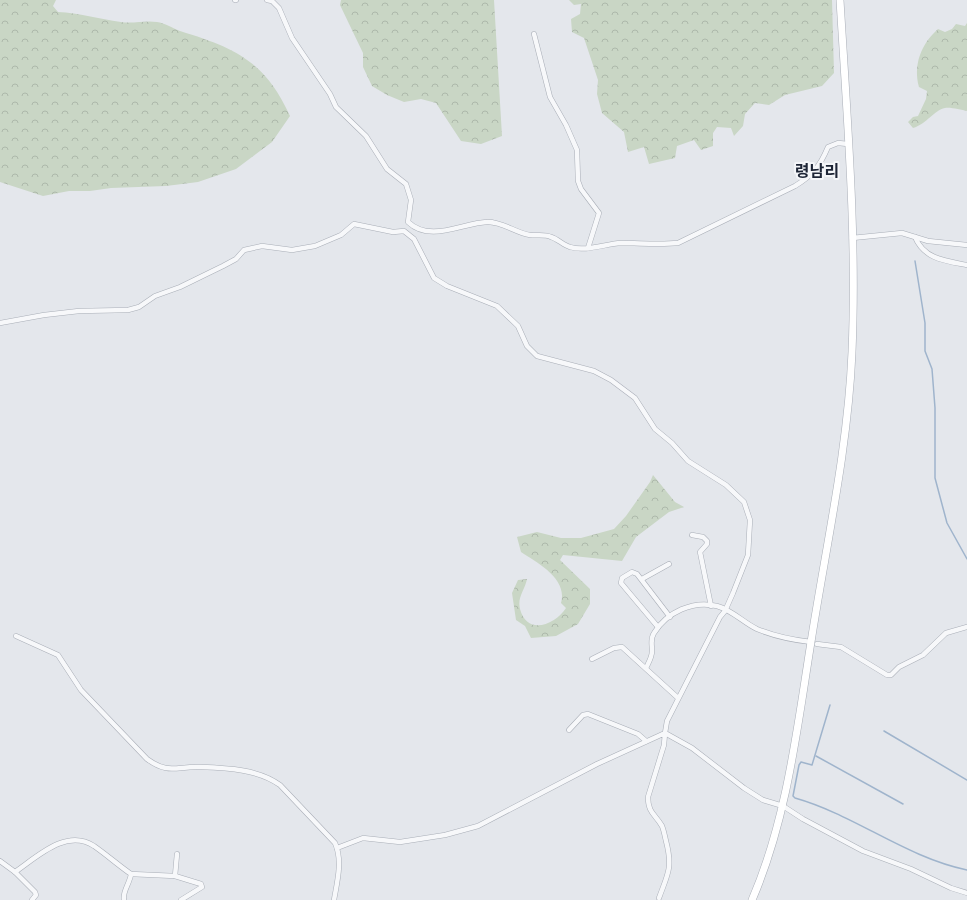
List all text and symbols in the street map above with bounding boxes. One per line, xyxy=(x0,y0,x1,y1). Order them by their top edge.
district label: 령남리 xyxy=(795,162,839,181)

